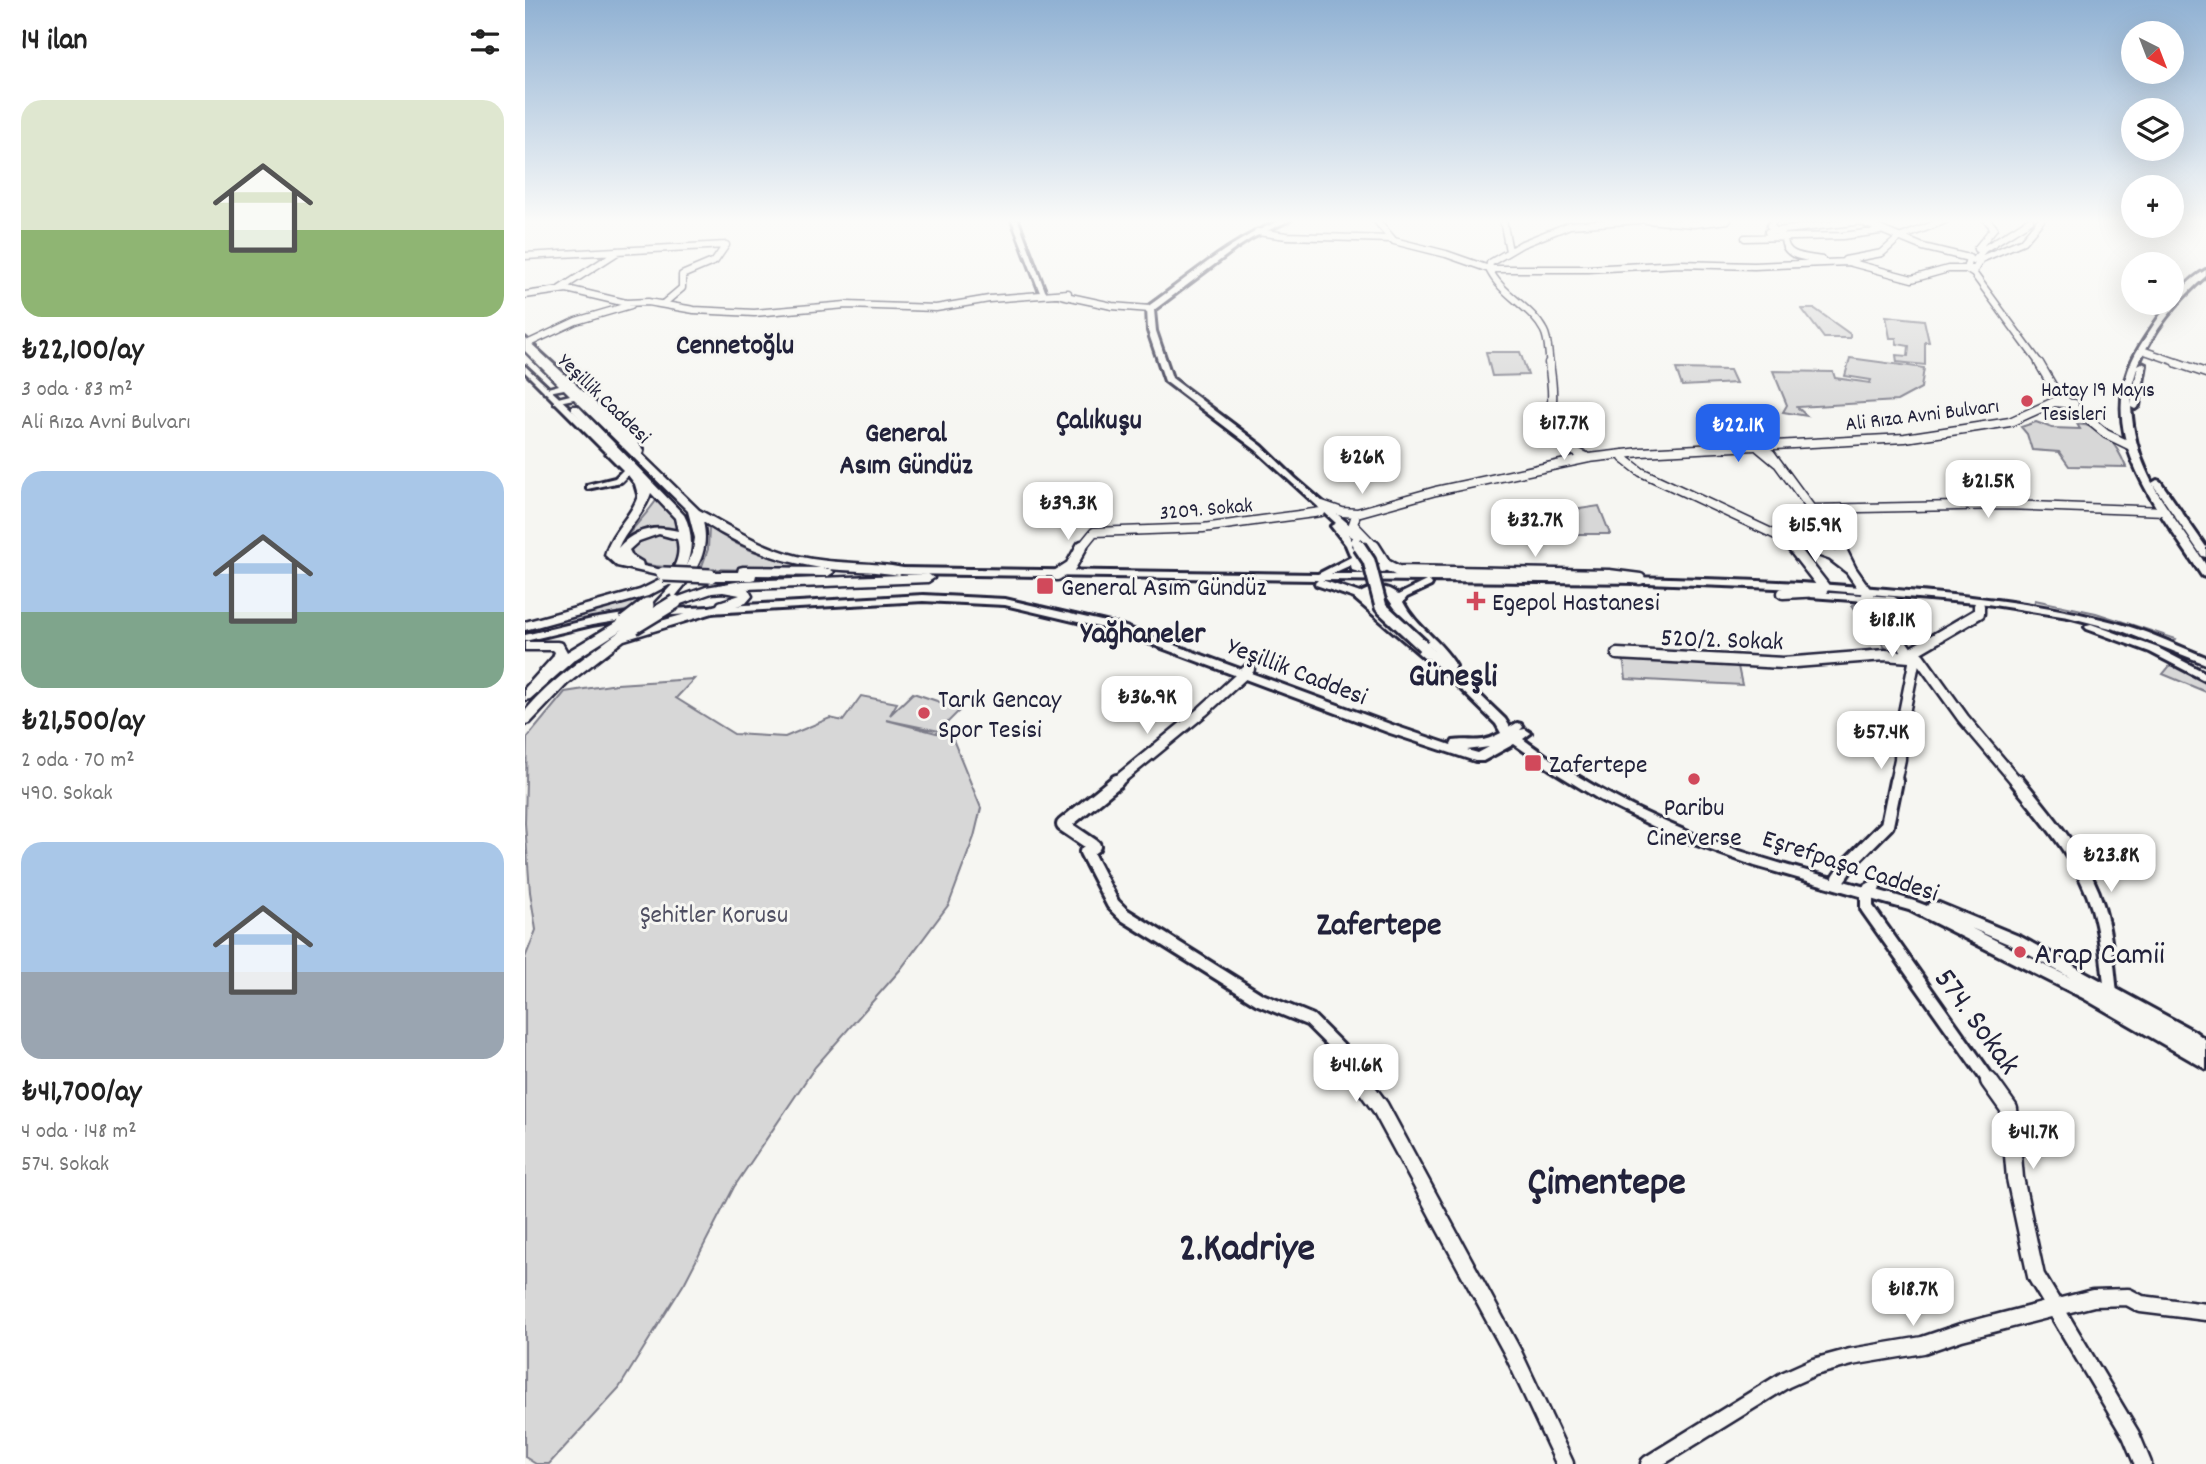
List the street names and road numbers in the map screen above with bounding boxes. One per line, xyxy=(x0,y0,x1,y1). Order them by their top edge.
street label: Yeşillik Caddesi xyxy=(550,348,656,452)
street label: Ali Rıza Avni Bulvarı xyxy=(1844,393,2001,441)
street label: 3209. Sokak xyxy=(1158,492,1254,530)
street label: 520/2. Sokak xyxy=(1660,621,1784,662)
street label: Yeşillik Caddesi xyxy=(1221,630,1372,717)
street label: Eşrefpaşa Caddesi xyxy=(1757,821,1943,913)
street label: 574. Sokak xyxy=(1920,960,2030,1086)

